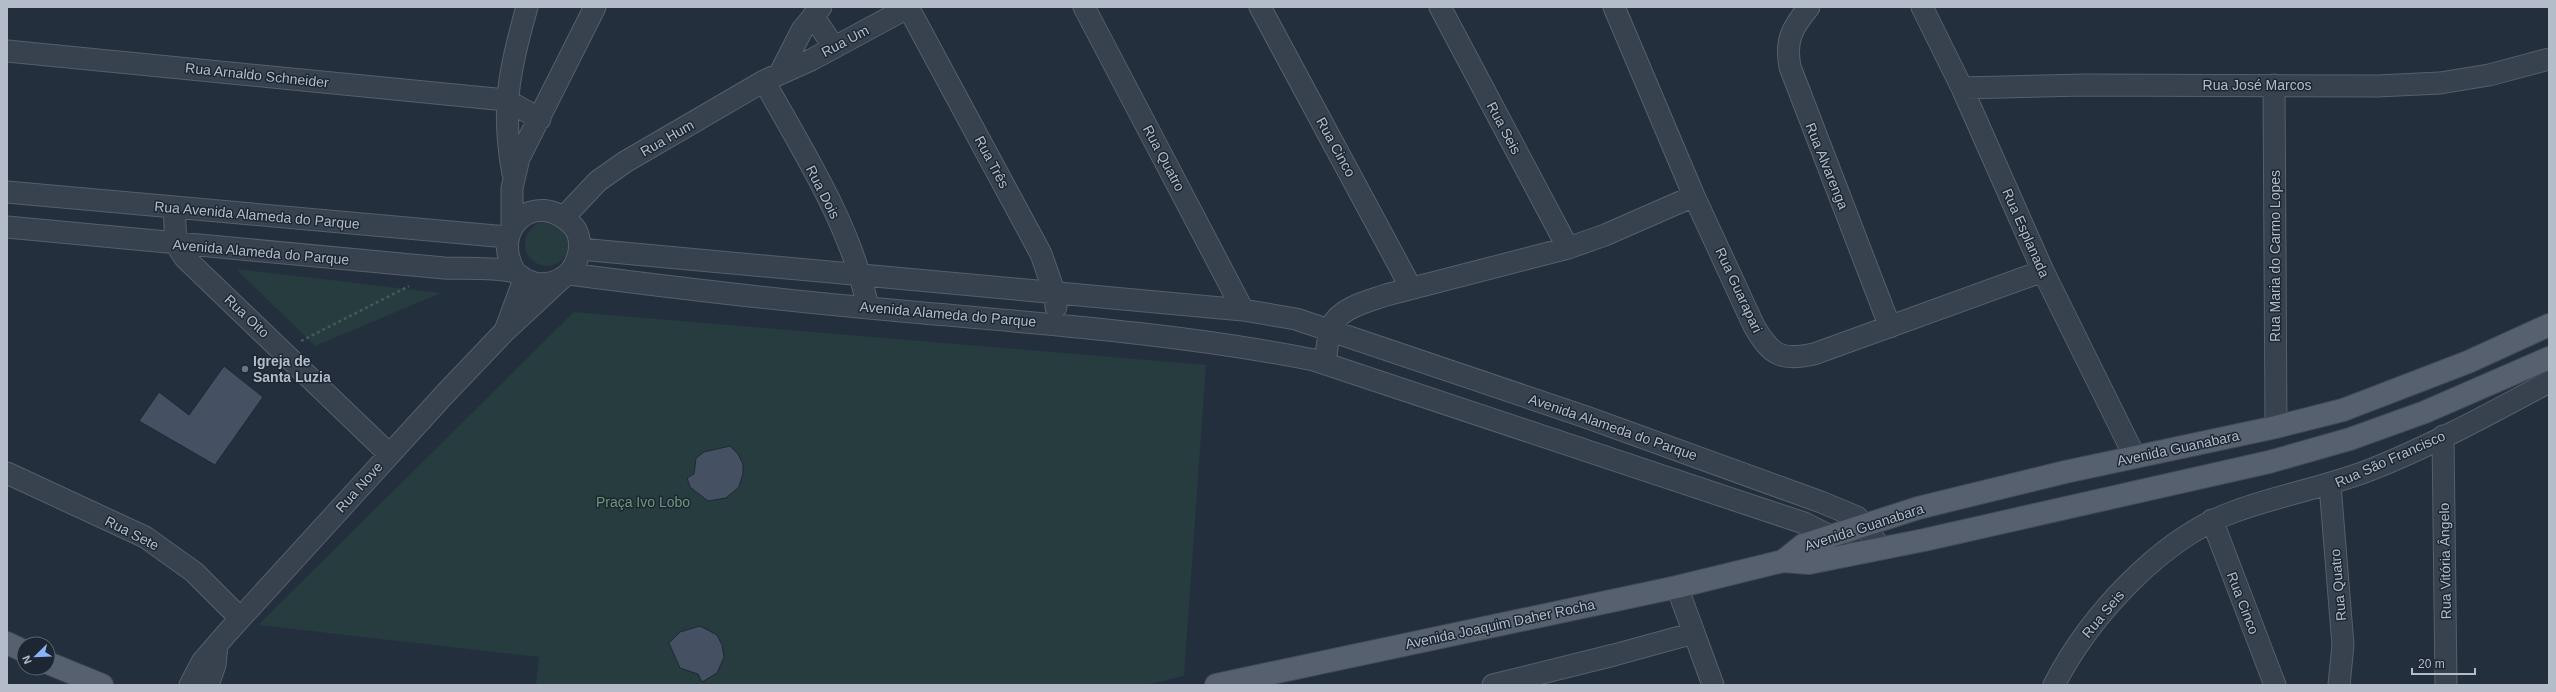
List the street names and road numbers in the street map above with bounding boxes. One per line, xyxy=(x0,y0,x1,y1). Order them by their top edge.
street label: Rua Um xyxy=(819,22,871,60)
street label: Rua Arnaldo Schneider xyxy=(185,60,330,91)
street label: Rua José Marcos xyxy=(2203,77,2311,93)
street label: Rua Seis xyxy=(1484,99,1524,157)
street label: Rua Cinco xyxy=(1313,115,1359,180)
street label: Rua Hum xyxy=(637,116,697,160)
street label: Rua Alvarenga xyxy=(1802,120,1852,212)
street label: Rua Quatro xyxy=(1140,122,1188,194)
street label: Rua Três xyxy=(972,133,1012,191)
street label: Rua Dois xyxy=(803,163,843,221)
street label: Rua Maria do Carmo Lopes xyxy=(2267,170,2283,342)
street label: Rua Esplanada xyxy=(1999,186,2053,280)
street label: Rua Avenida Alameda do Parque xyxy=(154,198,361,232)
street label: Avenida Alameda do Parque xyxy=(172,236,350,268)
street label: Rua Guarapari xyxy=(1712,245,1766,335)
street label: Rua Oito xyxy=(221,291,273,341)
street label: Avenida Alameda do Parque xyxy=(859,298,1037,330)
street label: Avenida Alameda do Parque xyxy=(1527,391,1700,463)
street label: Avenida Guanabara xyxy=(2116,427,2241,469)
street label: Rua São Francisco xyxy=(2332,427,2448,491)
street label: Rua Nove xyxy=(332,458,386,515)
street label: Avenida Guanabara xyxy=(1802,500,1926,554)
street label: Rua Vitória Ângelo xyxy=(2436,502,2454,619)
street label: Rua Sete xyxy=(102,513,162,553)
street label: Rua Quatro xyxy=(2327,548,2349,622)
street label: Rua Cinco xyxy=(2224,570,2262,637)
street label: Rua Seis xyxy=(2079,587,2127,641)
street label: Avenida Joaquim Daher Rocha xyxy=(1404,596,1597,652)

